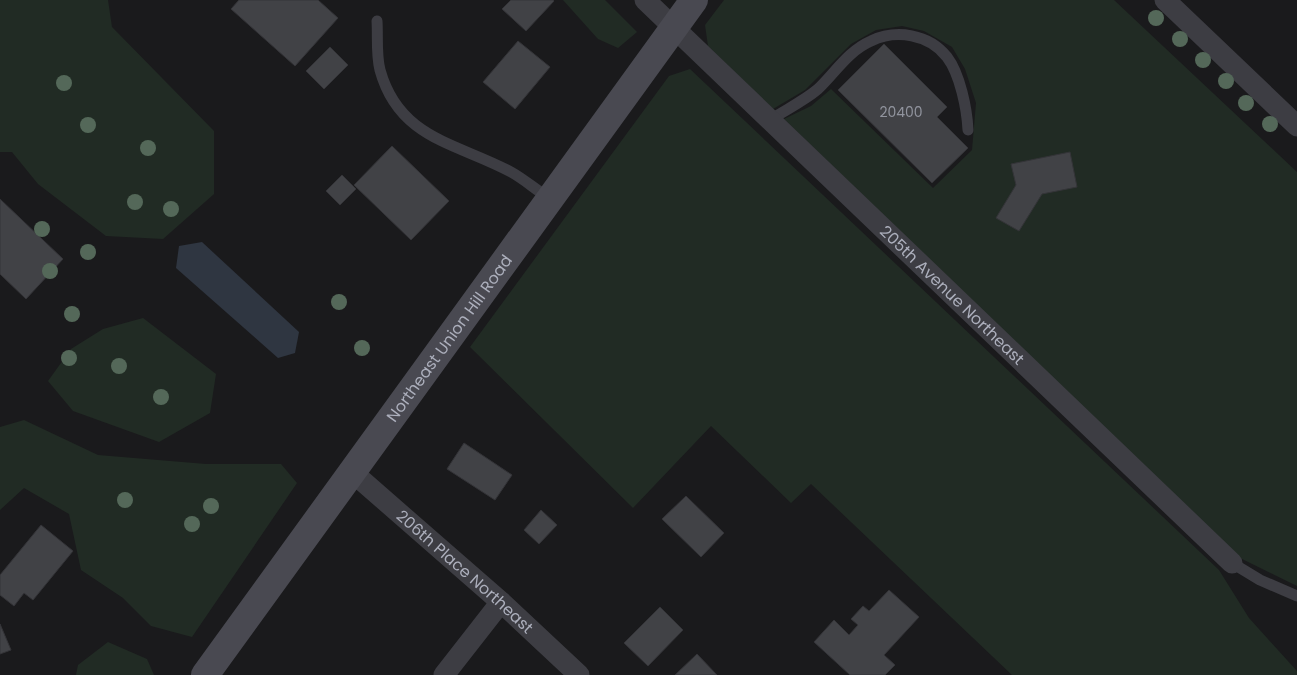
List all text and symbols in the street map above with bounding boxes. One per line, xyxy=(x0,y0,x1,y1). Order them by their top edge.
house number: 20400 xyxy=(879,102,923,122)
street label: 205th Avenue Northeast xyxy=(875,220,1030,370)
street label: Northeast Union Hill Road xyxy=(381,250,518,427)
street label: 206th Place Northeast xyxy=(391,505,539,639)

